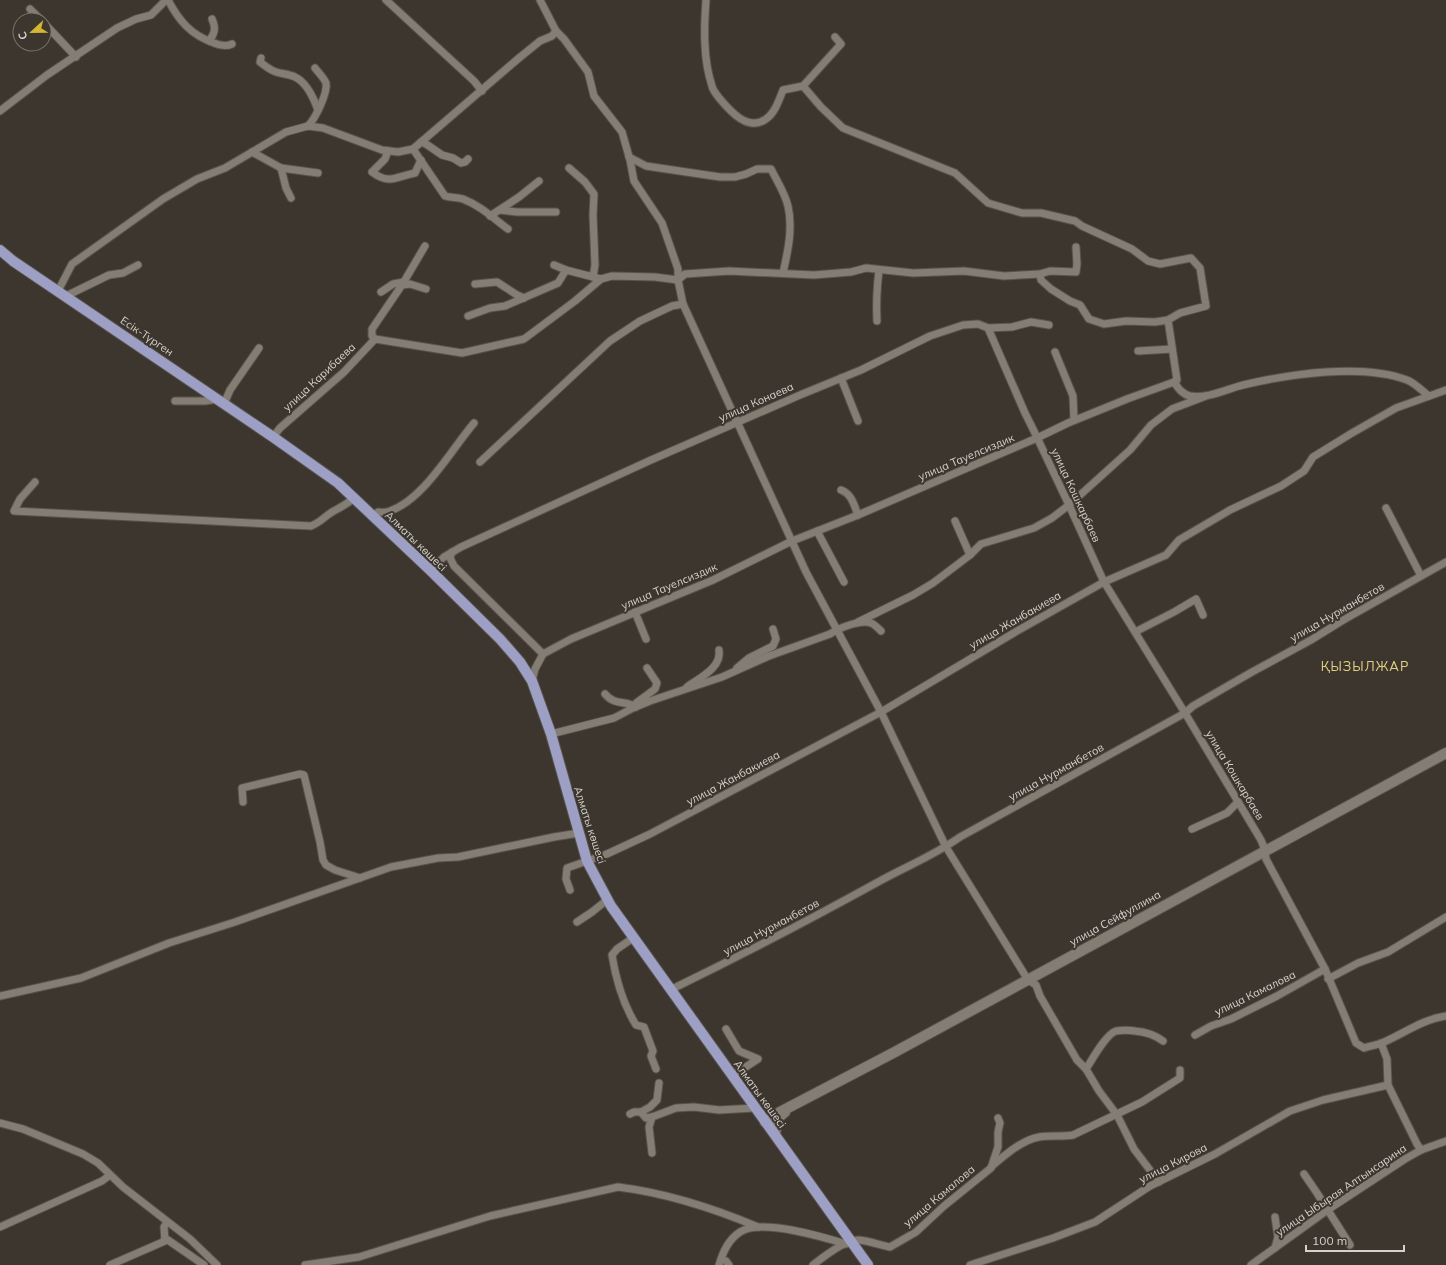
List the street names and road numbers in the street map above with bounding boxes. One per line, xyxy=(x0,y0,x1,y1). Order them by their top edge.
street label: Есік-Түрген xyxy=(118,313,176,359)
street label: улица Карибаева xyxy=(280,340,358,414)
street label: улица Конаева xyxy=(716,379,796,425)
street label: улица Тауелсиздик xyxy=(916,430,1016,484)
street label: улица Кошкарбаев xyxy=(1048,446,1104,544)
street label: Алматы көшесі xyxy=(382,508,450,574)
street label: улица Тауелсиздик xyxy=(619,559,719,613)
street label: улица Нурманбетов xyxy=(1287,579,1387,645)
street label: улица Жанбакиева xyxy=(967,588,1063,652)
street label: улица Кошкарбаев xyxy=(1203,728,1267,822)
street label: улица Нурманбетов xyxy=(1006,740,1106,804)
street label: улица Жанбакиева xyxy=(684,747,782,809)
street label: Алматы көшесі xyxy=(571,785,609,865)
street label: улица Сейфуллина xyxy=(1067,887,1163,949)
street label: улица Нурманбетов xyxy=(721,896,821,958)
street label: улица Камалова xyxy=(1212,967,1298,1019)
street label: Алматы көшесі xyxy=(731,1057,789,1131)
street label: улица Кирова xyxy=(1137,1140,1209,1186)
street label: улица Ыбырая Алтынсарина xyxy=(1273,1141,1409,1239)
street label: улица Камалова xyxy=(901,1162,977,1230)

